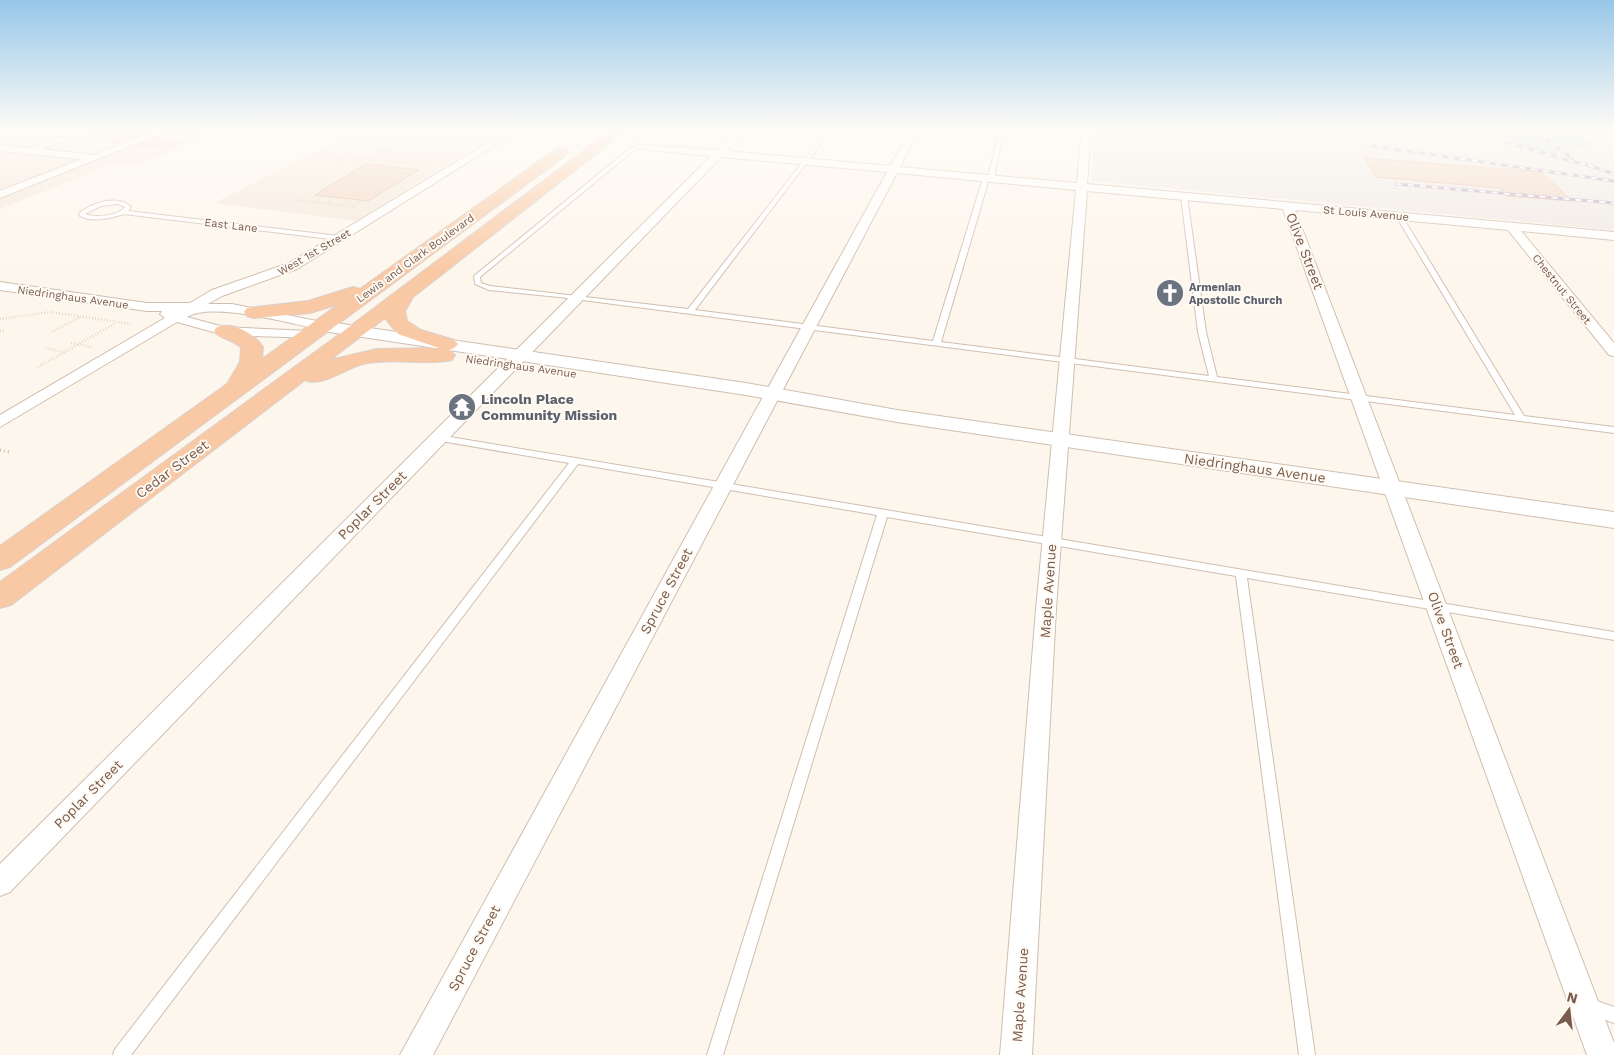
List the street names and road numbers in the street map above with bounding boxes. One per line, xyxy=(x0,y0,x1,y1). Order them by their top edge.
street label: St Louis Avenue xyxy=(1322,203,1409,224)
street label: Olive Street xyxy=(1283,210,1327,292)
street label: Lewis and Clark Boulevard xyxy=(354,211,477,306)
street label: East Lane xyxy=(204,216,258,235)
street label: West 1st Street xyxy=(275,226,353,279)
street label: Chestnut Street xyxy=(1529,252,1594,327)
street label: Niedringhaus Avenue xyxy=(16,283,129,312)
street label: Niedringhaus Avenue xyxy=(464,352,577,381)
street label: Cedar Street xyxy=(133,436,212,501)
street label: Niedringhaus Avenue xyxy=(1183,450,1327,486)
street label: Poplar Street xyxy=(334,467,410,543)
street label: Maple Avenue xyxy=(1037,543,1059,639)
street label: Spruce Street xyxy=(637,545,695,637)
street label: Olive Street xyxy=(1425,589,1467,671)
street label: Poplar Street xyxy=(50,756,126,832)
street label: Spruce Street xyxy=(445,902,503,994)
street label: Maple Avenue xyxy=(1009,947,1031,1043)

